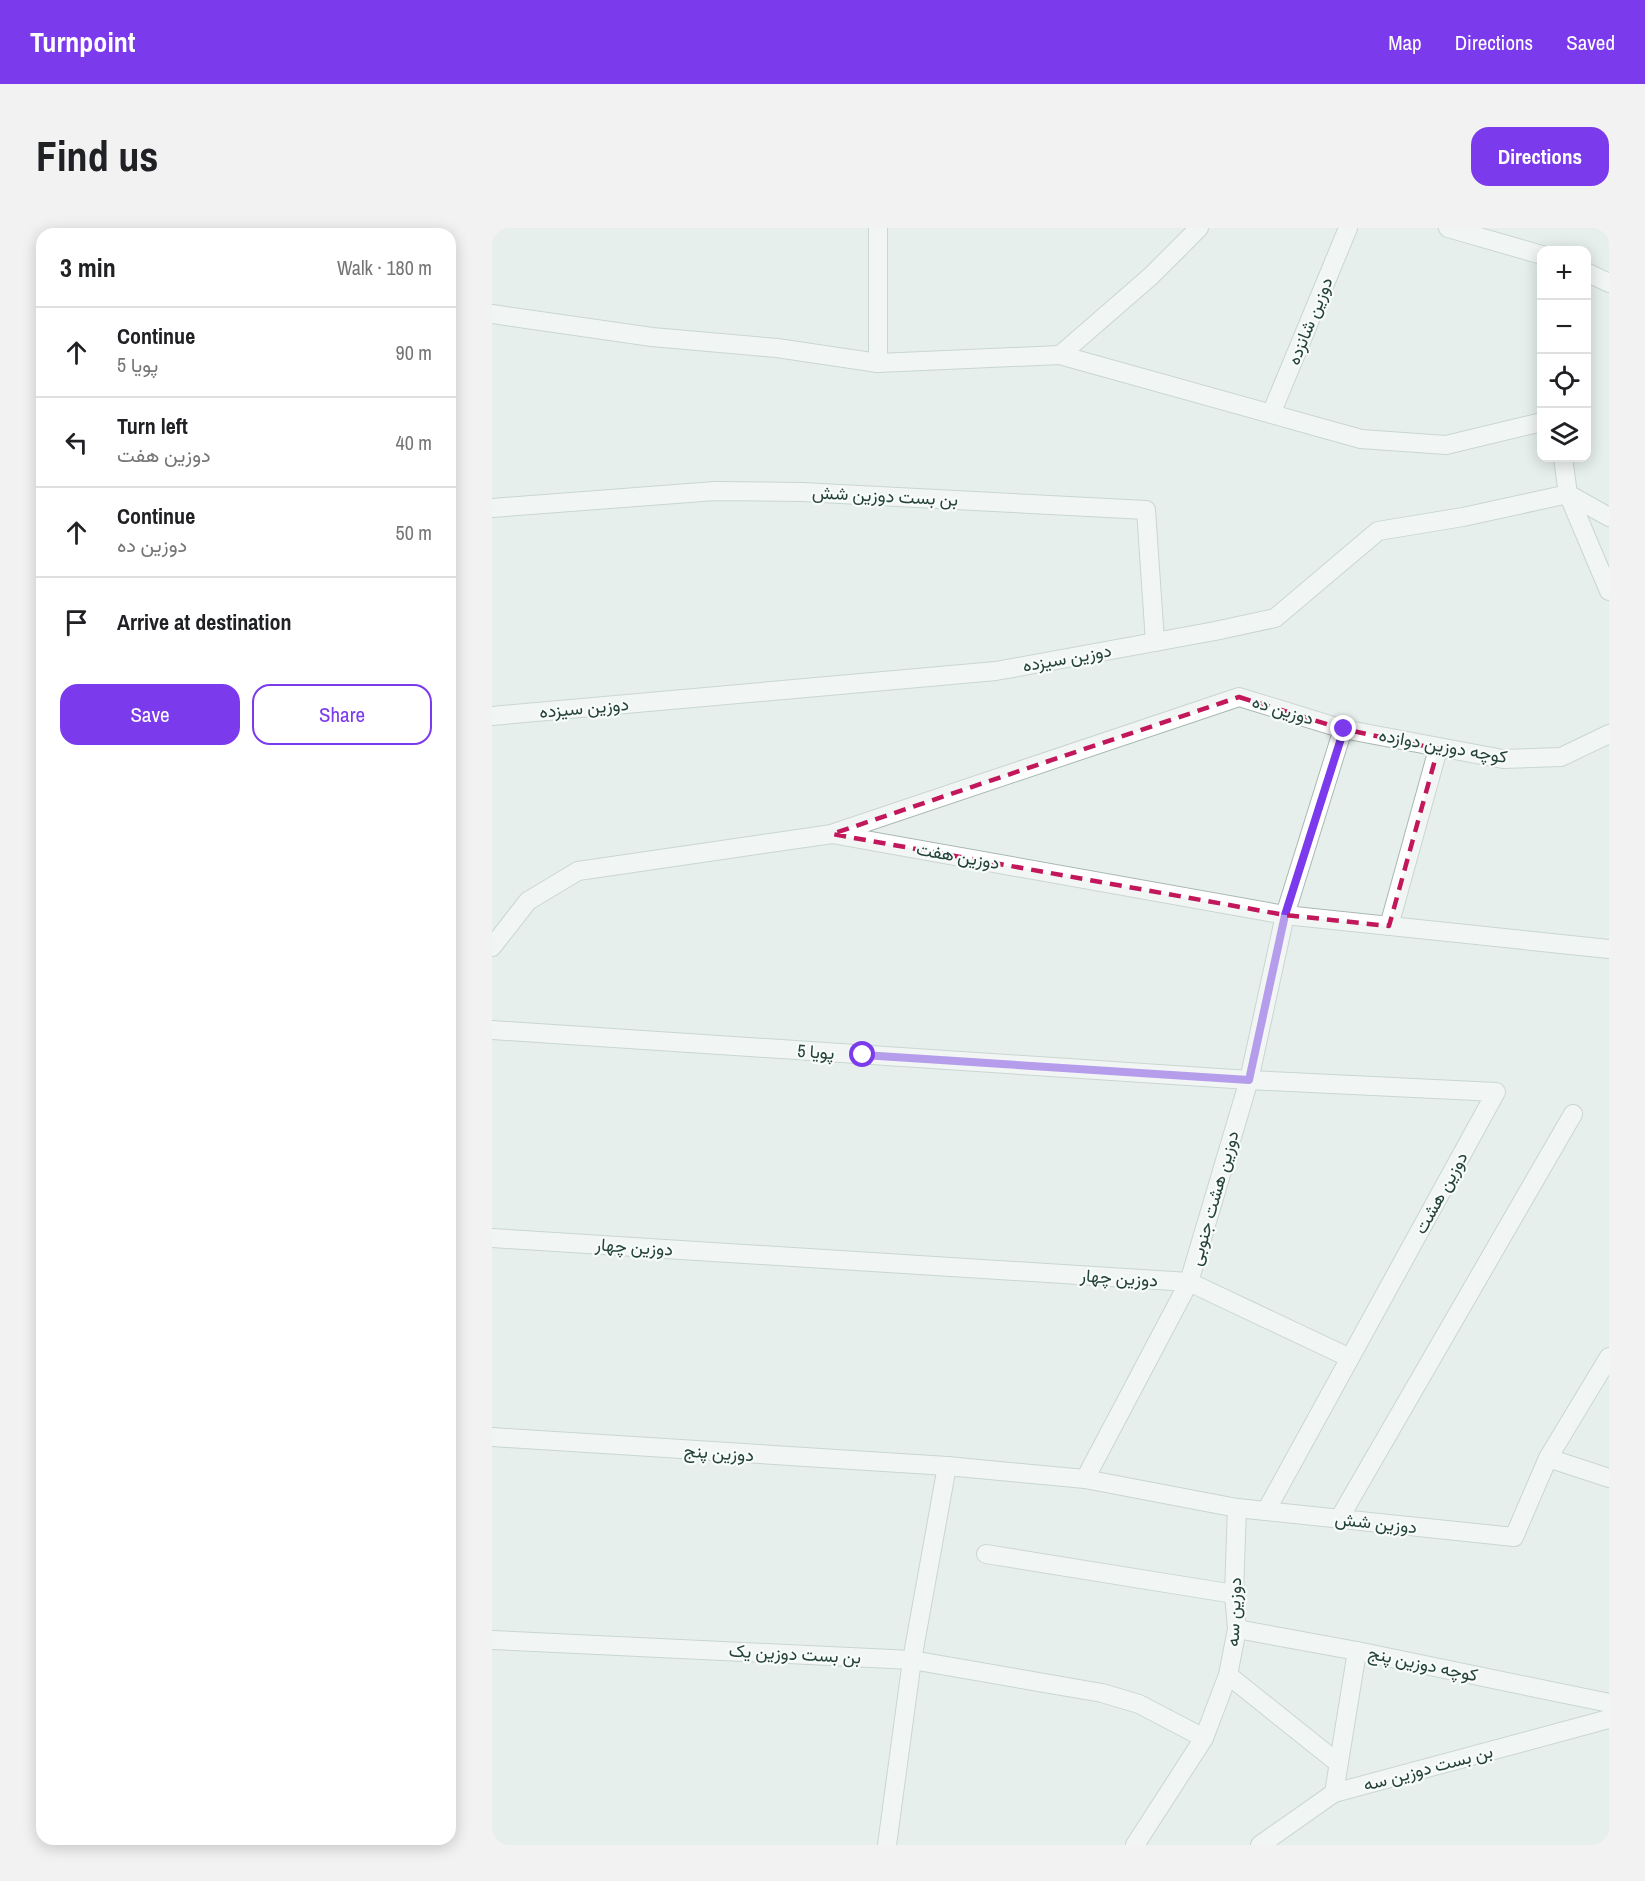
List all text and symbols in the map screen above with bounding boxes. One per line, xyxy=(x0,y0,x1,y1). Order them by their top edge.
text: Turnpoint xyxy=(30,23,135,61)
text: Map xyxy=(1388,28,1422,57)
text: Directions xyxy=(1455,28,1533,57)
text: Saved xyxy=(1566,28,1615,57)
button: Directions xyxy=(1471,127,1609,186)
text: Find us xyxy=(36,128,158,184)
map controls xyxy=(1537,246,1591,462)
button: + xyxy=(1537,246,1591,300)
text: 3 min xyxy=(60,250,116,285)
text: Walk · 180 m xyxy=(337,254,432,281)
street label: دوزین شانزده xyxy=(1281,273,1338,368)
button: − xyxy=(1537,300,1591,354)
text: Continue xyxy=(117,321,195,351)
icon: ahead xyxy=(60,336,93,369)
text: 90 m xyxy=(396,339,432,366)
text: پویا 5 xyxy=(117,351,158,378)
button: locate xyxy=(1537,354,1591,408)
button: layers xyxy=(1537,408,1591,462)
text: Turn left xyxy=(117,411,188,441)
icon: left xyxy=(60,426,93,459)
text: 40 m xyxy=(396,429,432,456)
text: دوزین هفت xyxy=(117,441,211,468)
street label: بن بست دوزین شش xyxy=(811,479,959,512)
text: Continue xyxy=(117,501,195,531)
icon: ahead xyxy=(60,516,93,549)
text: 50 m xyxy=(396,519,432,546)
text: دوزین ده xyxy=(117,531,187,558)
icon: arrive xyxy=(60,606,93,639)
text: Arrive at destination xyxy=(117,607,291,637)
street label: دوزین سیزده xyxy=(1020,637,1113,678)
button: Save xyxy=(60,684,240,745)
button: Share xyxy=(252,684,432,745)
street label: دوزین ده xyxy=(1249,688,1317,731)
street label: دوزین سیزده xyxy=(538,691,630,724)
route end xyxy=(1330,715,1356,741)
street label: کوچه دوزین دوازده xyxy=(1377,722,1509,769)
street label: دوزین هفت xyxy=(914,836,1002,875)
street label: پویا 5 xyxy=(797,1038,835,1065)
route start xyxy=(849,1041,875,1067)
street label: دوزین هشت جنوبی xyxy=(1182,1127,1245,1268)
street label: دوزین هشت xyxy=(1408,1147,1473,1238)
street label: دوزین چهار xyxy=(593,1231,674,1262)
street label: دوزین چهار xyxy=(1078,1262,1159,1293)
street label: دوزین پنج xyxy=(683,1438,755,1467)
street label: دوزین شش xyxy=(1334,1506,1418,1539)
street label: دوزین سه xyxy=(1220,1577,1247,1647)
street label: بن بست دوزین یک xyxy=(728,1638,862,1669)
street label: کوچه دوزین پنج xyxy=(1366,1640,1480,1687)
street label: بن بست دوزین سه xyxy=(1360,1738,1496,1797)

